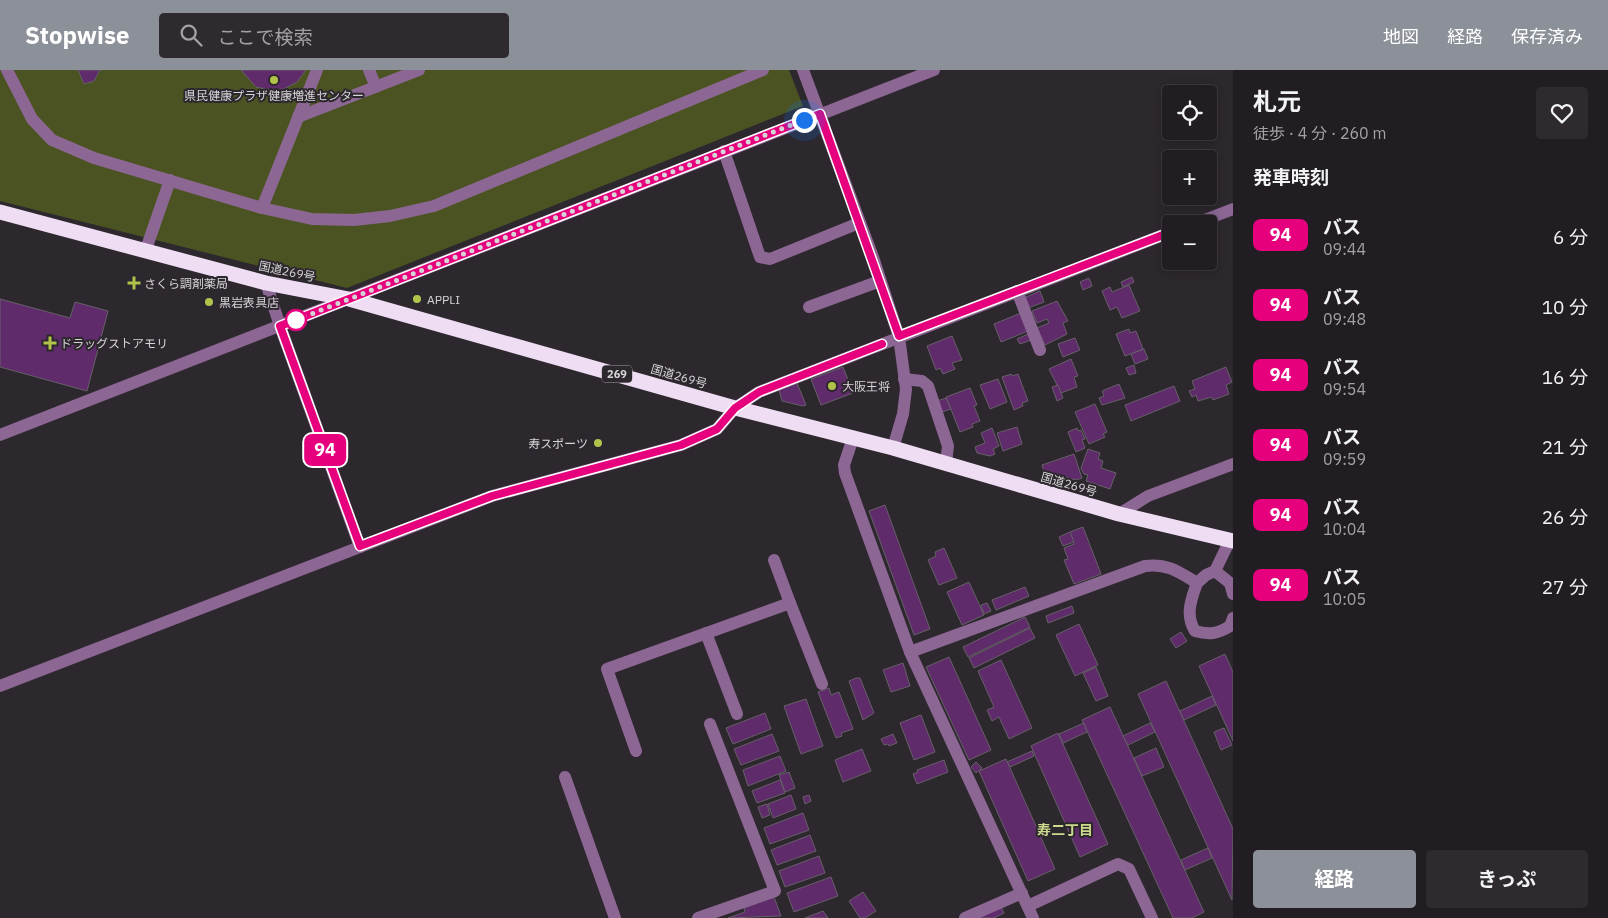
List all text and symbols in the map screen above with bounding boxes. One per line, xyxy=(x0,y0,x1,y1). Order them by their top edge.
search box xyxy=(159,13,509,58)
text: Stopwise xyxy=(25,19,129,51)
icon: search xyxy=(177,21,205,49)
text: ここで検索 xyxy=(217,25,313,49)
text: 地図 xyxy=(1383,25,1419,48)
text: 経路 xyxy=(1447,25,1483,48)
text: 保存済み xyxy=(1511,25,1583,48)
marker: 県民健康プラザ健康増進センター xyxy=(268,74,280,86)
map controls xyxy=(1162,85,1217,270)
button: locate xyxy=(1162,85,1217,140)
text: 札元 xyxy=(1253,85,1301,117)
button: heart xyxy=(1536,87,1588,139)
place label: 県民健康プラザ健康増進センター xyxy=(184,88,364,103)
your location xyxy=(792,108,817,133)
text: 徒歩 · 4 分 · 260 m xyxy=(1253,123,1386,143)
button: + xyxy=(1162,150,1217,205)
text: 発車時刻 xyxy=(1253,165,1329,189)
button: − xyxy=(1162,215,1217,270)
text: バス xyxy=(1323,215,1361,239)
text: 94 xyxy=(1270,223,1291,246)
text: 6 分 xyxy=(1553,225,1588,249)
text: 09:44 xyxy=(1323,239,1366,259)
street label: 国道269号 xyxy=(257,258,317,284)
place label: さくら調剤薬局 xyxy=(144,276,228,291)
marker: さくら調剤薬局 xyxy=(128,277,140,289)
text: バス xyxy=(1323,285,1361,309)
place label: APPLI xyxy=(427,292,460,307)
marker: APPLI xyxy=(411,293,423,305)
text: 94 xyxy=(1270,293,1291,316)
place label: 黒岩表具店 xyxy=(219,295,279,310)
text: 10 分 xyxy=(1542,295,1588,319)
marker: 黒岩表具店 xyxy=(203,296,215,308)
unlabelled marker xyxy=(285,309,307,331)
text: 09:48 xyxy=(1323,309,1366,329)
place label: ドラッグストアモリ xyxy=(60,336,168,351)
marker: ドラッグストアモリ xyxy=(44,337,56,349)
text: バス xyxy=(1323,355,1361,379)
street label: 国道269号 xyxy=(649,361,709,391)
text: 94 xyxy=(1270,363,1291,386)
text: 16 分 xyxy=(1542,365,1588,389)
road number: 269 xyxy=(602,366,632,382)
place label: 大阪王将 xyxy=(842,379,890,394)
text: 09:54 xyxy=(1323,379,1366,399)
marker: 大阪王将 xyxy=(826,380,838,392)
text: バス xyxy=(1323,425,1361,449)
text: 94 xyxy=(1270,433,1291,456)
line badge: 94 xyxy=(302,434,348,466)
text: 21 分 xyxy=(1542,435,1588,459)
place label: 寿スポーツ xyxy=(528,436,588,451)
marker: 寿スポーツ xyxy=(592,437,604,449)
text: 94 xyxy=(314,438,336,461)
text: 09:59 xyxy=(1323,449,1366,469)
street label: 国道269号 xyxy=(1039,469,1099,499)
text: バス xyxy=(1323,495,1361,519)
text: 94 xyxy=(1270,503,1291,526)
text: 26 分 xyxy=(1542,505,1588,529)
text: 10:04 xyxy=(1323,519,1366,539)
text: バス xyxy=(1323,565,1361,589)
text: 94 xyxy=(1270,573,1291,596)
text: 27 分 xyxy=(1542,575,1588,599)
text: 10:05 xyxy=(1323,589,1366,609)
district label: 寿二丁目 xyxy=(1037,821,1093,839)
button: 経路 xyxy=(1253,850,1416,908)
button: きっぷ xyxy=(1426,850,1588,908)

